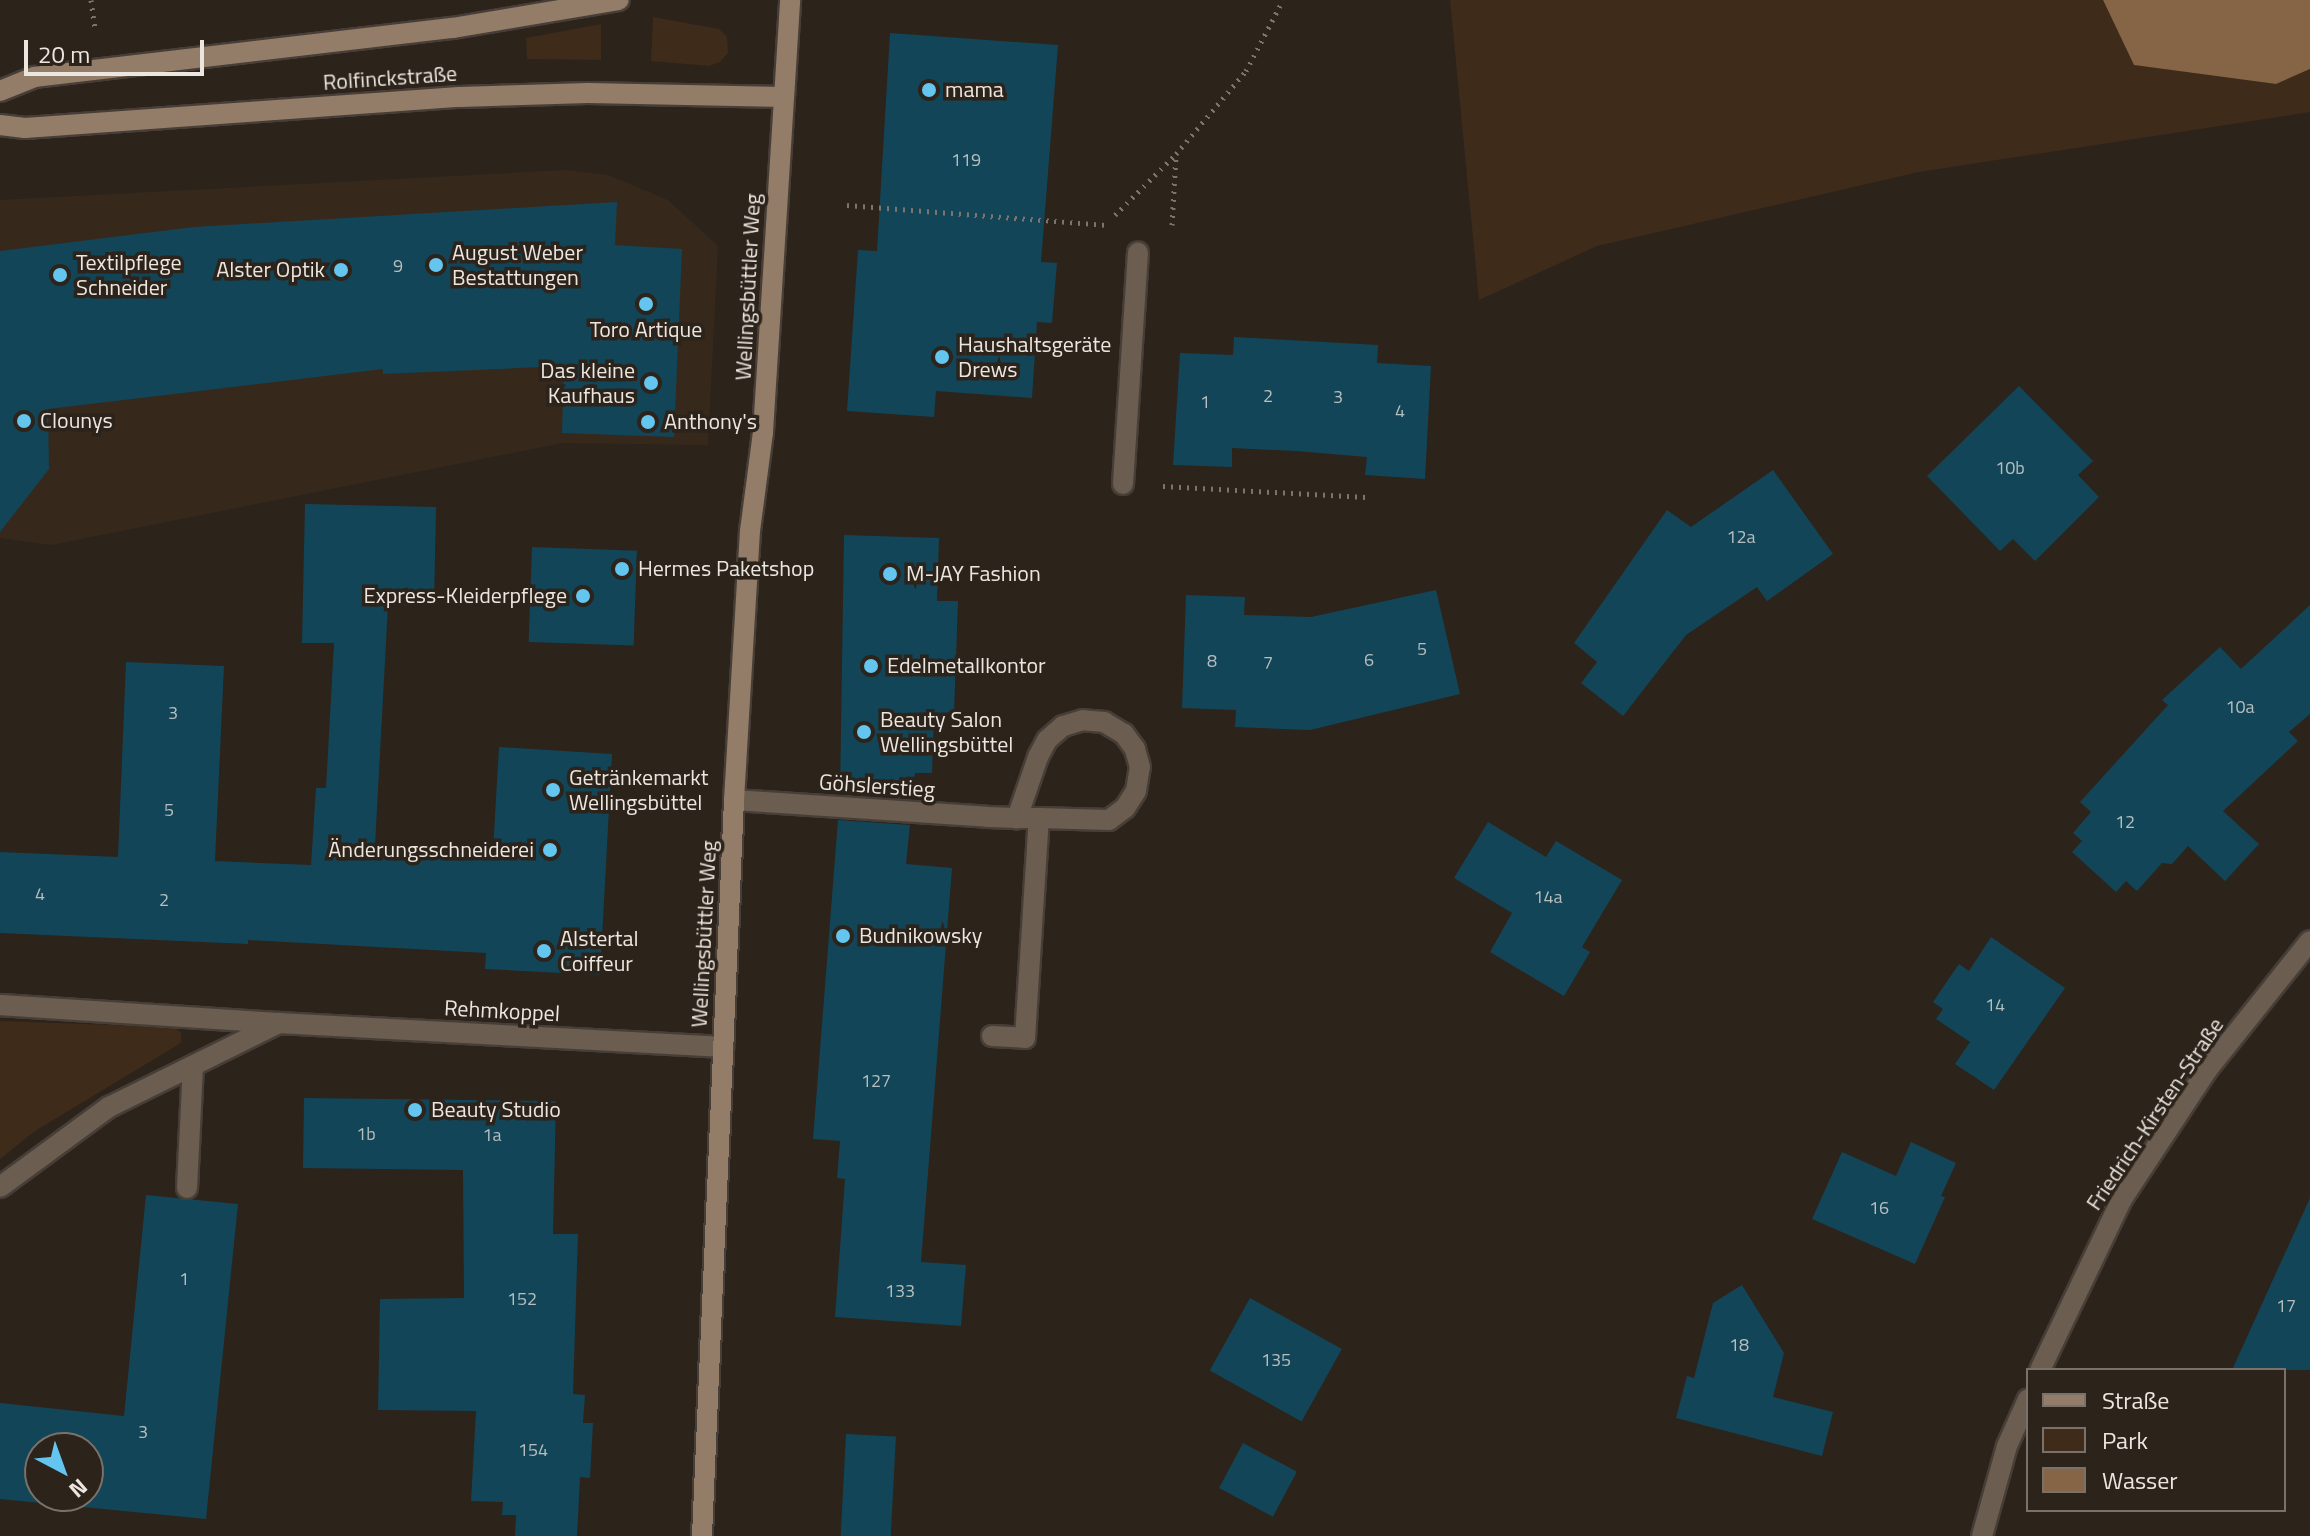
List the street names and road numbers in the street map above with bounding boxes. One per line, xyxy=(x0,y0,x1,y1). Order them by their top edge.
street label: Rolfinckstraße xyxy=(322,60,458,96)
street label: Wellingsbüttler Weg xyxy=(730,193,766,381)
street label: Göhslerstieg xyxy=(818,769,936,803)
street label: Wellingsbüttler Weg xyxy=(686,840,722,1028)
street label: Rehmkoppel xyxy=(443,995,561,1027)
street label: Friedrich-Kirsten-Straße xyxy=(2081,1013,2229,1215)

